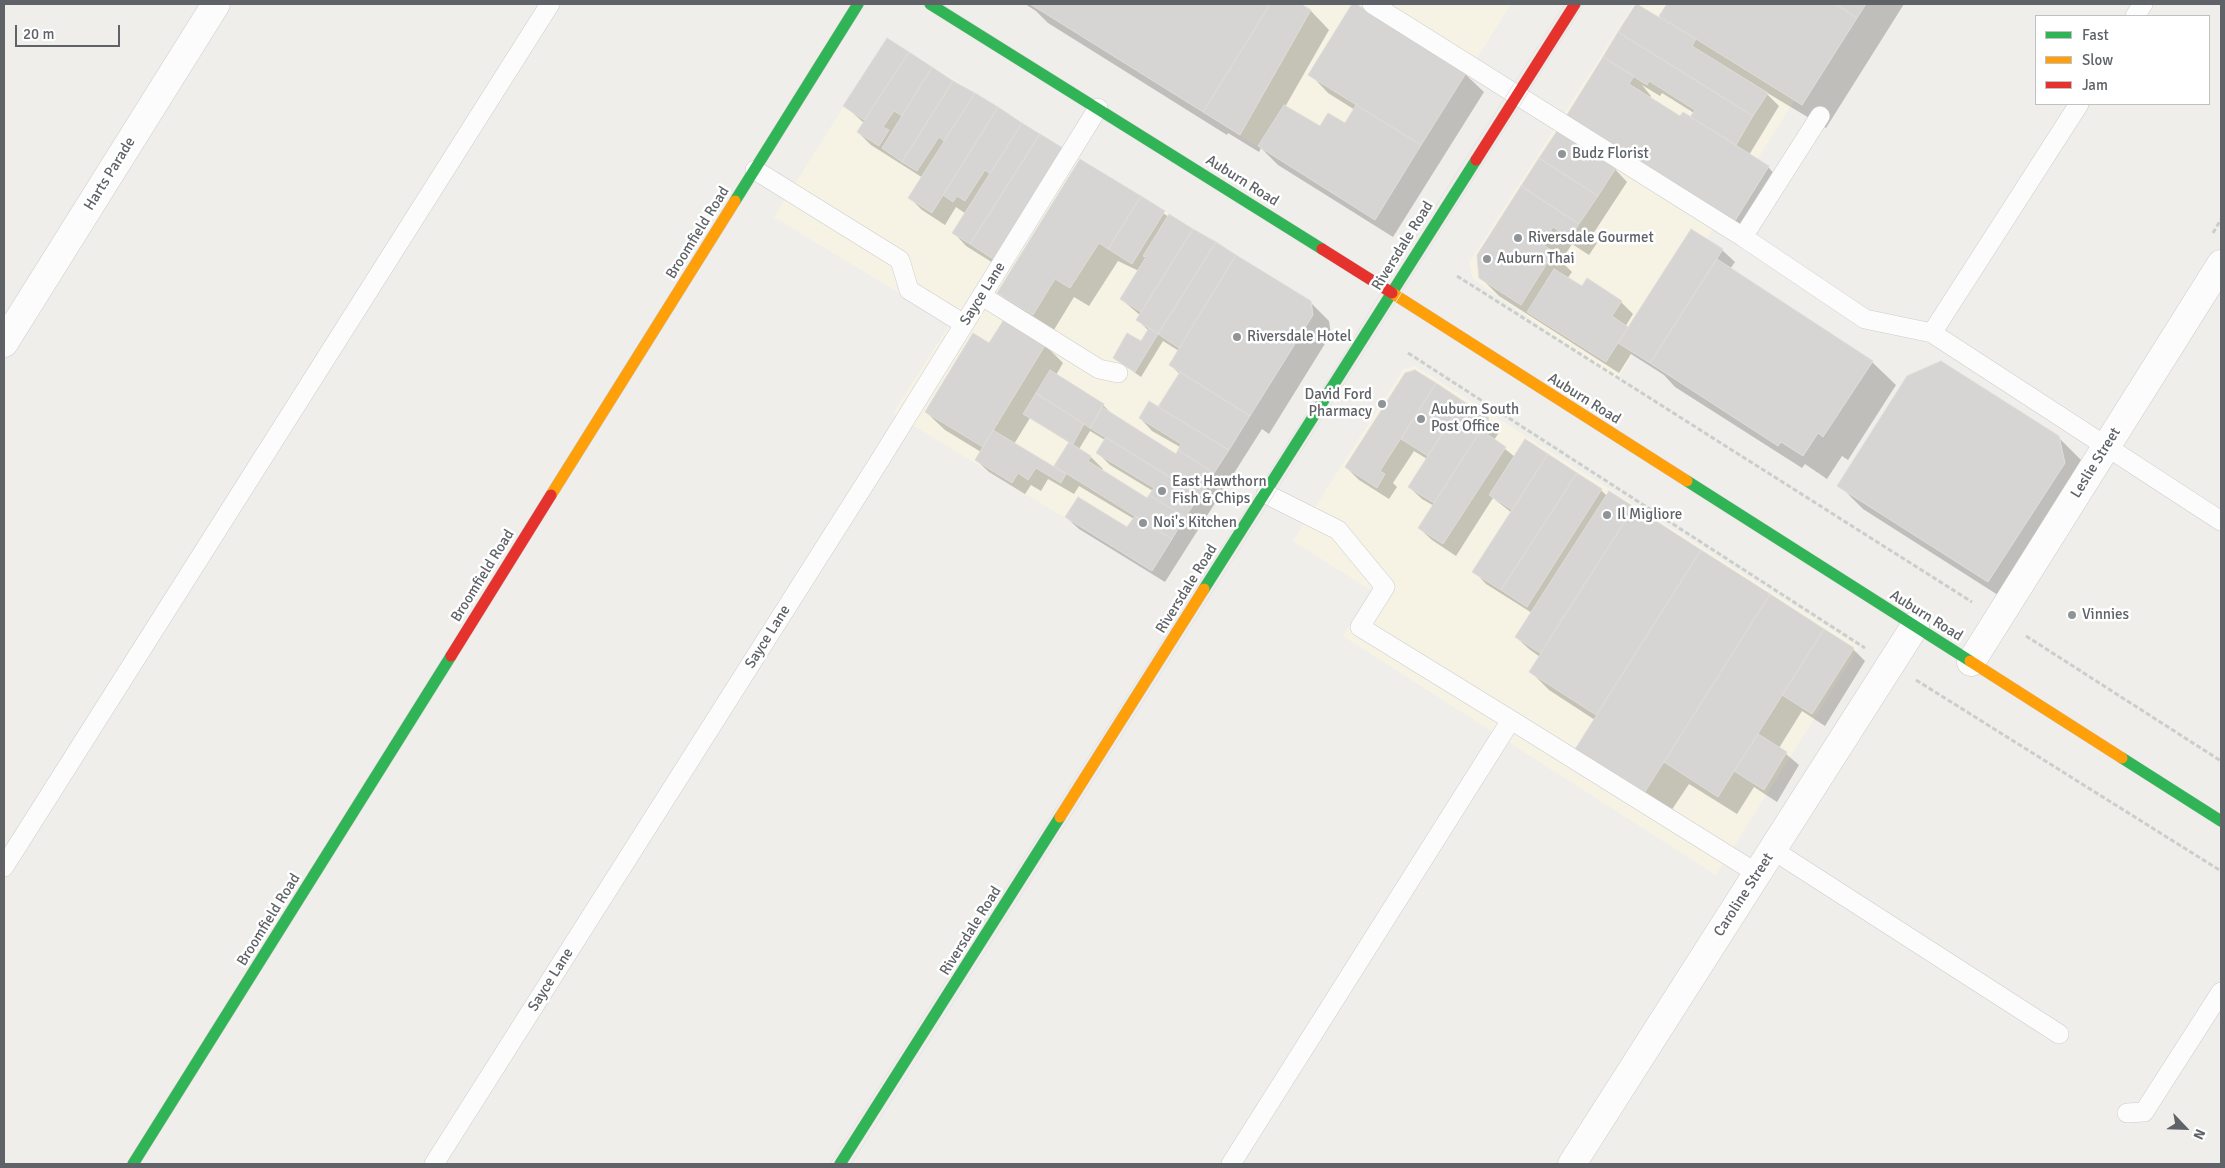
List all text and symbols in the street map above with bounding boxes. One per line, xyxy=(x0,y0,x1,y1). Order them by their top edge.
scale bar xyxy=(18,15,122,47)
legend xyxy=(2035,15,2210,105)
text: 20 m xyxy=(23,25,54,43)
text: Fast xyxy=(2082,26,2109,44)
text: Slow xyxy=(2082,51,2113,69)
text: Jam xyxy=(2082,76,2108,94)
street label: Harts Parade xyxy=(80,134,140,214)
place label: Budz Florist xyxy=(1572,145,1649,163)
marker: Budz Florist xyxy=(1556,148,1568,160)
street label: Auburn Road xyxy=(1202,152,1282,210)
street label: Broomfield Road xyxy=(662,183,734,283)
street label: Riversdale Road xyxy=(1368,198,1438,294)
place label: Riversdale Gourmet xyxy=(1528,229,1654,247)
marker: Riversdale Gourmet xyxy=(1512,232,1524,244)
place label: Auburn Thai xyxy=(1497,250,1575,268)
marker: Auburn Thai xyxy=(1481,253,1493,265)
street label: Sayce Lane xyxy=(956,259,1010,329)
place label: Riversdale Hotel xyxy=(1247,328,1352,346)
marker: Riversdale Hotel xyxy=(1231,331,1243,343)
street label: Auburn Road xyxy=(1544,370,1624,428)
place label: David Ford Pharmacy xyxy=(1305,386,1372,421)
marker: David Ford Pharmacy xyxy=(1376,398,1388,410)
place label: Auburn South Post Office xyxy=(1431,401,1519,436)
marker: Auburn South Post Office xyxy=(1415,413,1427,425)
street label: Leslie Street xyxy=(2067,424,2125,502)
place label: East Hawthorn Fish & Chips xyxy=(1172,473,1267,508)
marker: East Hawthorn Fish & Chips xyxy=(1156,485,1168,497)
place label: Il Migliore xyxy=(1617,506,1682,524)
marker: Il Migliore xyxy=(1601,509,1613,521)
place label: Noi's Kitchen xyxy=(1153,514,1237,532)
marker: Noi's Kitchen xyxy=(1137,517,1149,529)
street label: Broomfield Road xyxy=(447,526,519,626)
street label: Riversdale Road xyxy=(1152,541,1222,637)
street label: Auburn Road xyxy=(1886,587,1966,645)
street label: Sayce Lane xyxy=(741,602,795,672)
place label: Vinnies xyxy=(2082,606,2129,624)
marker: Vinnies xyxy=(2066,609,2078,621)
street label: Caroline Street xyxy=(1710,850,1778,940)
street label: Broomfield Road xyxy=(233,870,305,970)
street label: Riversdale Road xyxy=(936,883,1006,979)
street label: Sayce Lane xyxy=(524,945,578,1015)
north arrow xyxy=(2160,1103,2210,1153)
text: N xyxy=(2189,1126,2209,1142)

